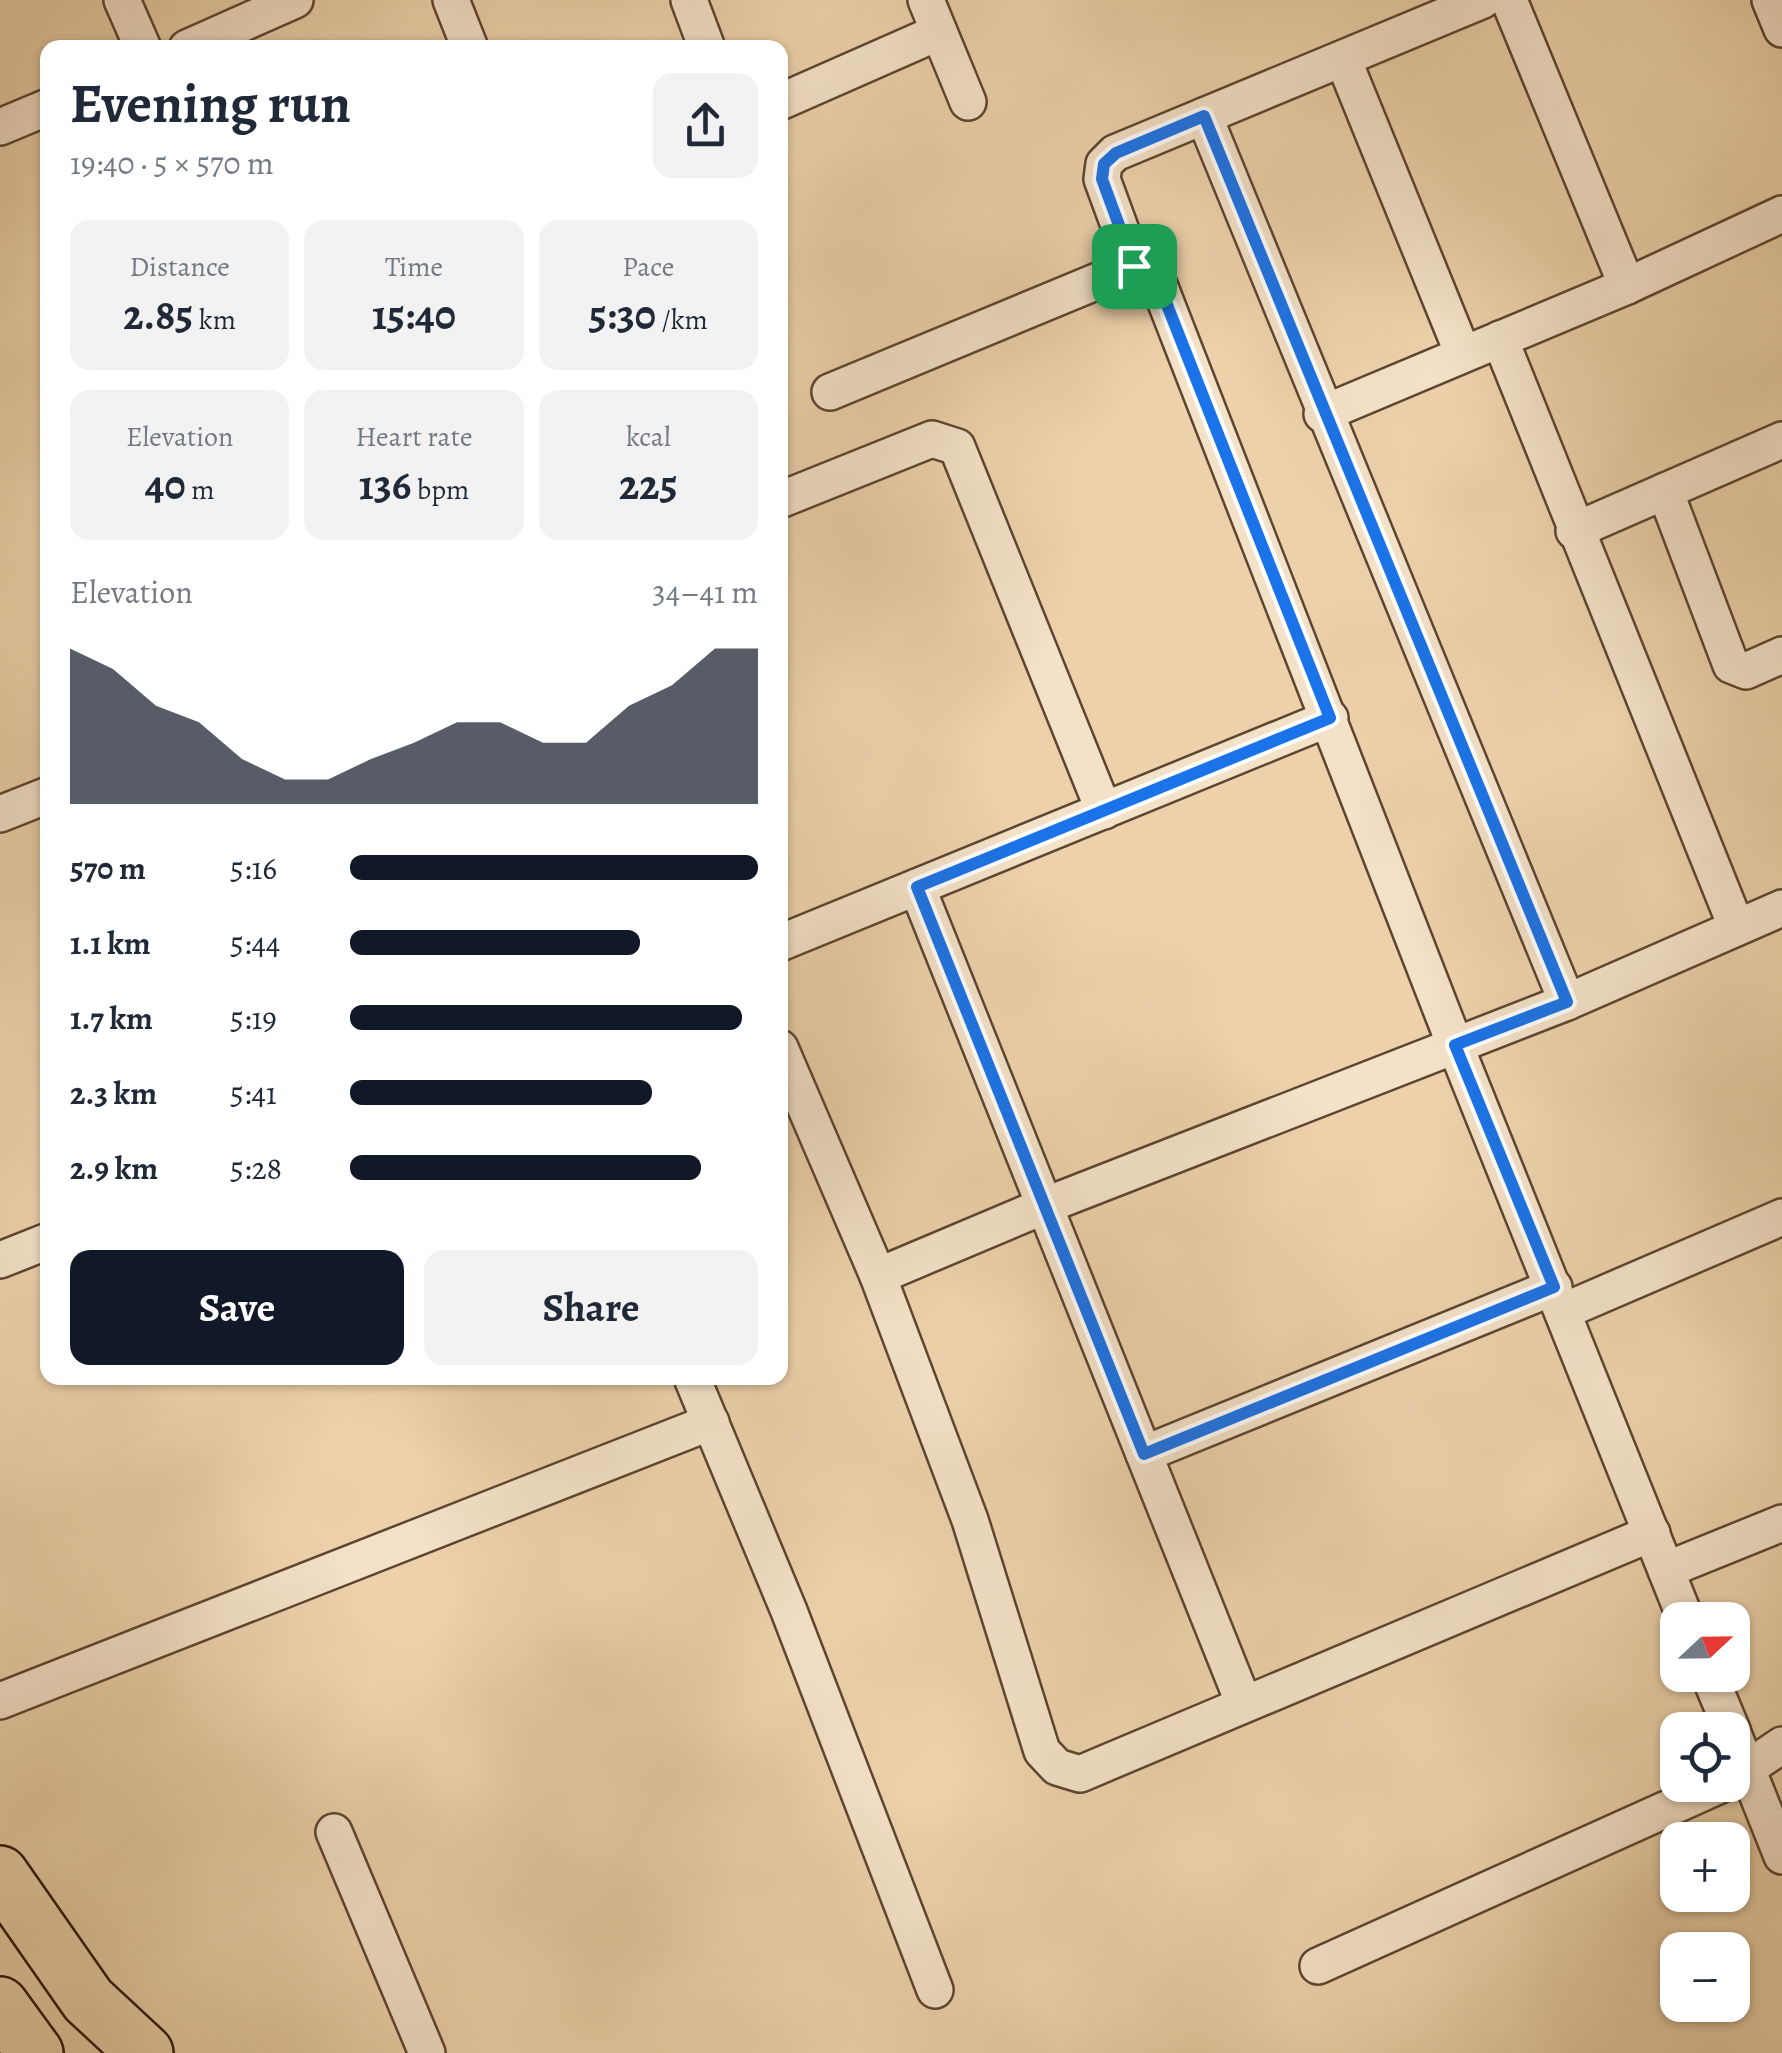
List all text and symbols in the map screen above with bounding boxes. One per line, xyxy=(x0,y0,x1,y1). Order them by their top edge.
text: Evening run xyxy=(70,66,351,141)
button: share xyxy=(653,73,758,178)
text: 19:40 · 5 × 570 m xyxy=(70,141,274,185)
pin xyxy=(1092,224,1177,309)
icon: arrive xyxy=(1107,239,1162,294)
text: Distance xyxy=(129,248,230,286)
text: Time xyxy=(385,248,443,286)
text: Pace xyxy=(622,248,674,286)
text: 2.85 xyxy=(123,286,193,343)
text: 15:40 xyxy=(372,286,456,343)
text: 5:30 xyxy=(589,286,656,343)
text: km xyxy=(193,301,236,339)
text: /km xyxy=(656,301,708,339)
text: Elevation xyxy=(126,418,233,456)
text: Heart rate xyxy=(356,418,472,456)
text: kcal xyxy=(626,418,671,456)
text: 40 xyxy=(145,456,186,513)
text: 136 xyxy=(359,456,411,513)
text: 225 xyxy=(619,456,678,513)
text: m xyxy=(186,471,215,509)
text: bpm xyxy=(411,471,469,509)
text: Elevation xyxy=(70,570,193,614)
text: 34–41 m xyxy=(652,570,758,614)
text: 570 m xyxy=(70,846,146,890)
text: 5:16 xyxy=(230,846,277,890)
text: 1.1 km xyxy=(70,921,151,965)
text: 5:44 xyxy=(230,921,280,965)
text: 1.7 km xyxy=(70,996,153,1040)
text: 5:19 xyxy=(230,996,277,1040)
text: 2.3 km xyxy=(70,1071,157,1115)
text: 5:41 xyxy=(230,1071,277,1115)
text: 2.9 km xyxy=(70,1146,158,1190)
text: 5:28 xyxy=(230,1146,282,1190)
button: Save xyxy=(70,1250,404,1365)
button: Share xyxy=(424,1250,758,1365)
north arrow xyxy=(1660,1602,1750,1692)
map controls xyxy=(1660,1602,1750,2022)
button: locate xyxy=(1660,1712,1750,1802)
button: + xyxy=(1660,1822,1750,1912)
button: − xyxy=(1660,1932,1750,2022)

